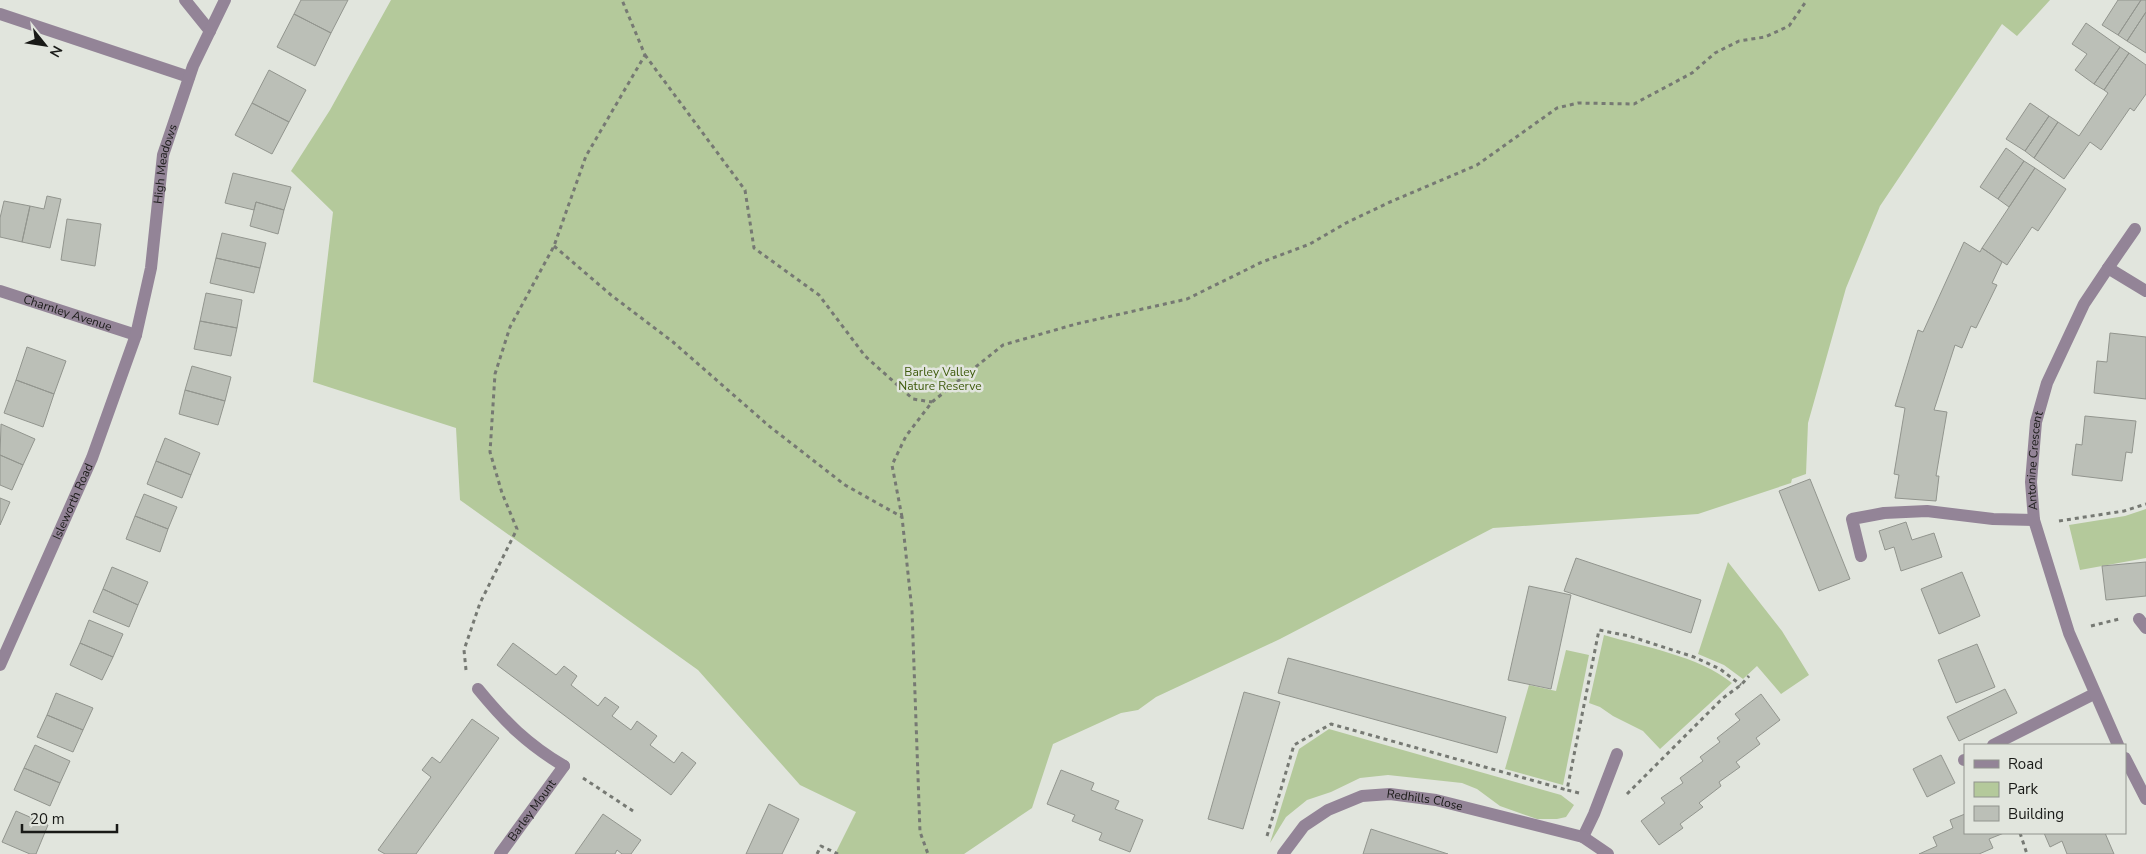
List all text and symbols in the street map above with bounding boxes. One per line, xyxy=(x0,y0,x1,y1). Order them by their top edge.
north arrow xyxy=(20,20,70,70)
text: N xyxy=(45,42,67,61)
street label: High Meadows xyxy=(150,122,181,205)
street label: Charnley Avenue xyxy=(21,291,114,335)
park label: Barley Valley Nature Reserve xyxy=(898,364,982,394)
street label: Antonine Crescent xyxy=(2023,409,2047,511)
street label: Isleworth Road xyxy=(49,461,97,542)
legend xyxy=(1964,744,2126,834)
text: Road xyxy=(2008,754,2043,774)
street label: Barley Mount xyxy=(504,776,560,844)
text: Park xyxy=(2008,779,2038,799)
street label: Redhills Close xyxy=(1386,786,1465,814)
scale bar xyxy=(22,802,118,834)
text: Building xyxy=(2008,804,2064,824)
text: 20 m xyxy=(30,809,65,829)

